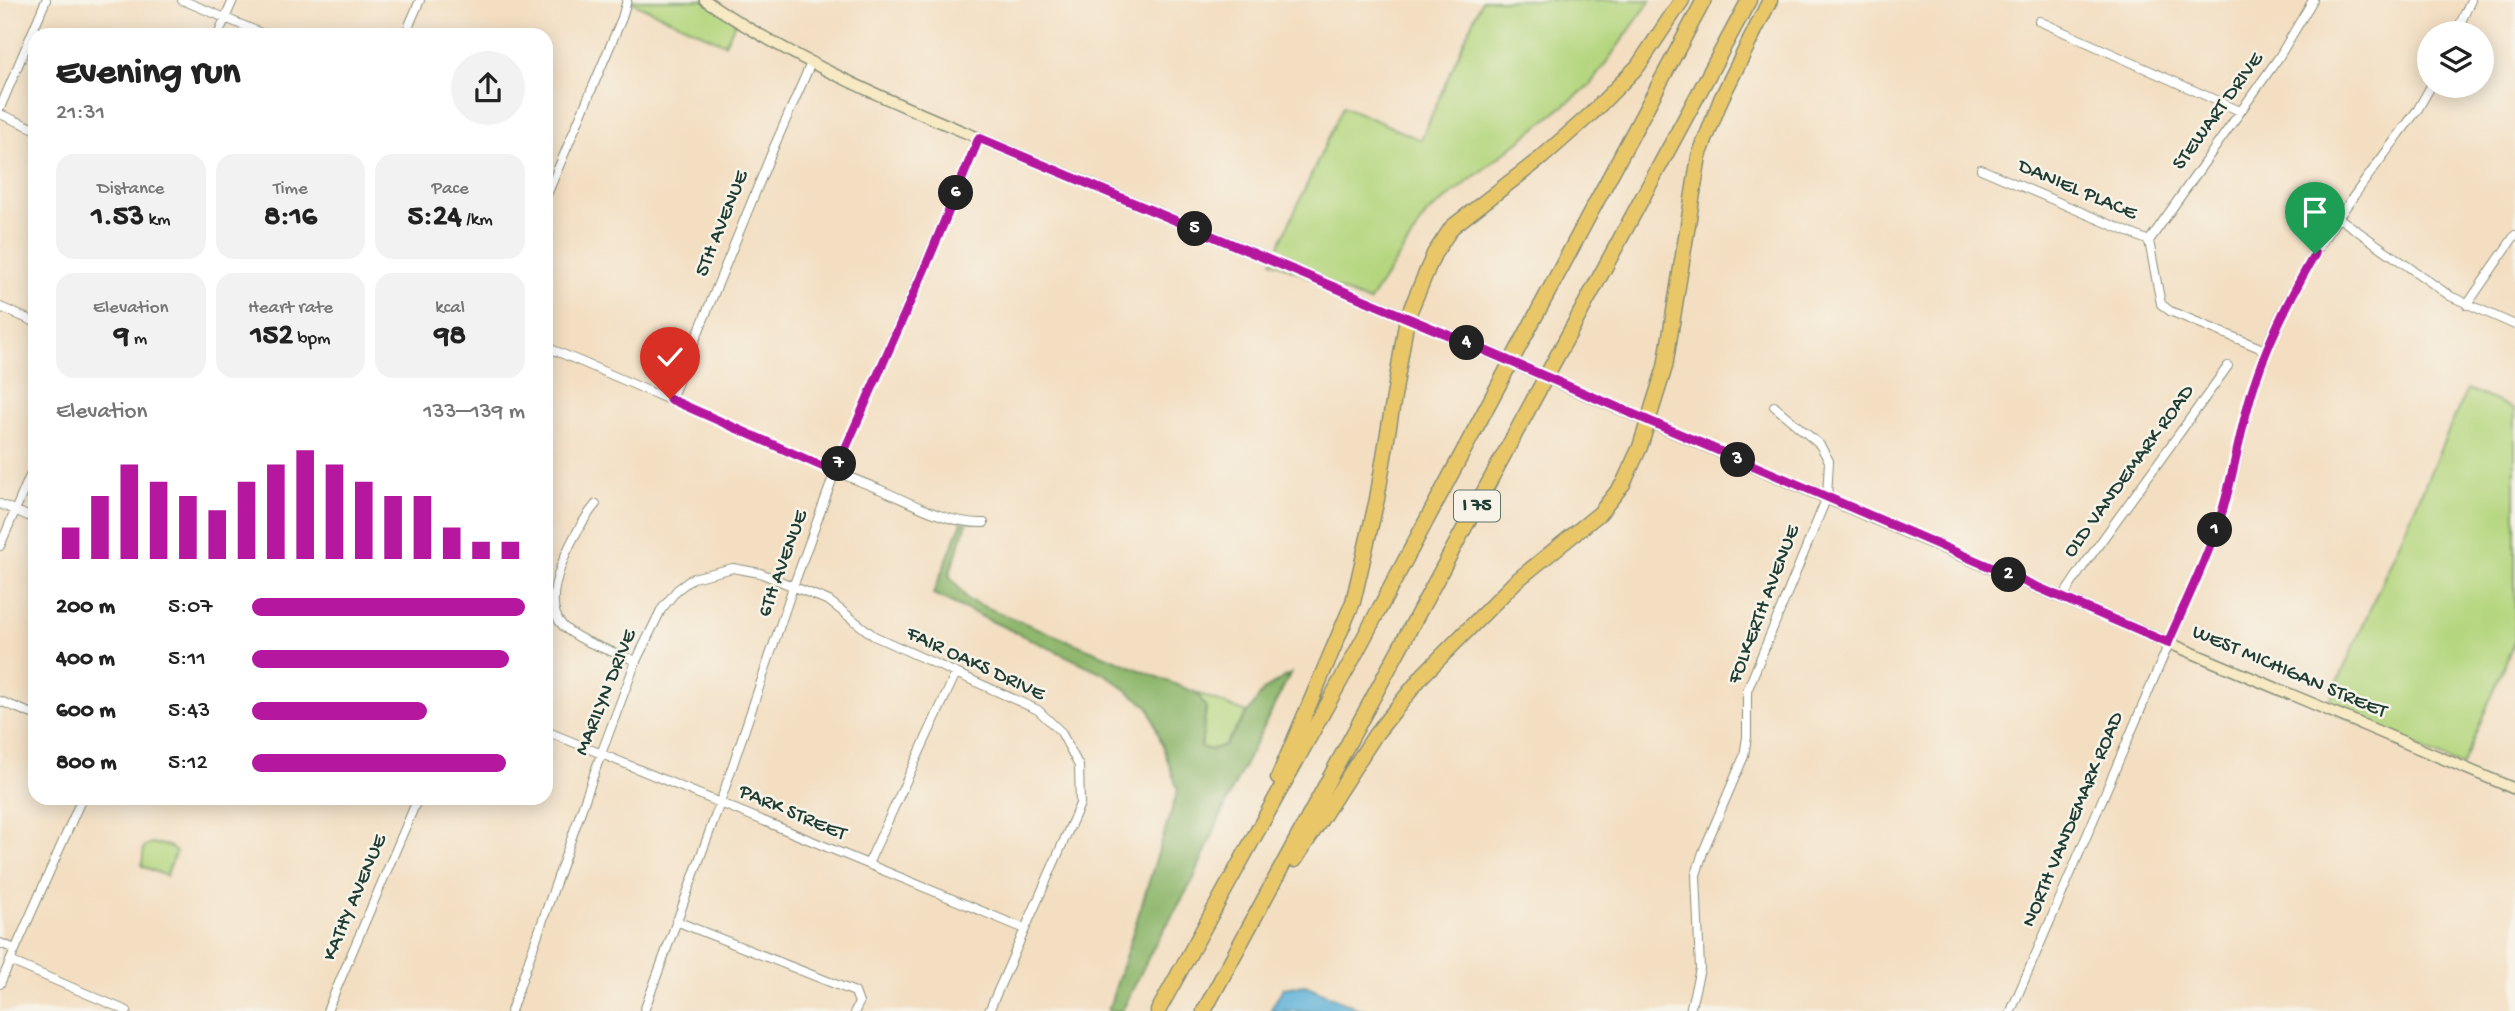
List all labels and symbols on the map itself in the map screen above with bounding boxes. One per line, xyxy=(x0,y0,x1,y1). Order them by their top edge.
street label: STEWART DRIVE xyxy=(2168,47,2271,176)
street label: DANIEL PLACE xyxy=(2012,154,2141,228)
street label: 5TH AVENUE xyxy=(690,166,756,281)
pin: 6 xyxy=(939,176,974,210)
pin xyxy=(2285,182,2345,254)
pin: 5 xyxy=(1178,212,1212,246)
pin: 4 xyxy=(1450,326,1484,360)
pin xyxy=(640,327,700,399)
street label: OLD VANDEMARK ROAD xyxy=(2059,380,2201,563)
pin: 3 xyxy=(1720,442,1756,477)
pin: 7 xyxy=(822,447,856,482)
road number: I 75 xyxy=(1454,491,1500,522)
street label: 6TH AVENUE xyxy=(753,506,815,621)
pin: 1 xyxy=(2198,512,2232,548)
street label: FOLKERTH AVENUE xyxy=(1723,521,1807,689)
pin: 2 xyxy=(1992,558,2026,592)
street label: WEST MICHIGAN STREET xyxy=(2188,621,2391,726)
street label: FAIR OAKS DRIVE xyxy=(901,622,1049,708)
street label: MARILYN DRIVE xyxy=(570,626,644,760)
street label: NORTH VANDEMARK ROAD xyxy=(2017,708,2131,931)
street label: PARK STREET xyxy=(733,780,850,848)
street label: KATHY AVENUE xyxy=(318,830,394,965)

